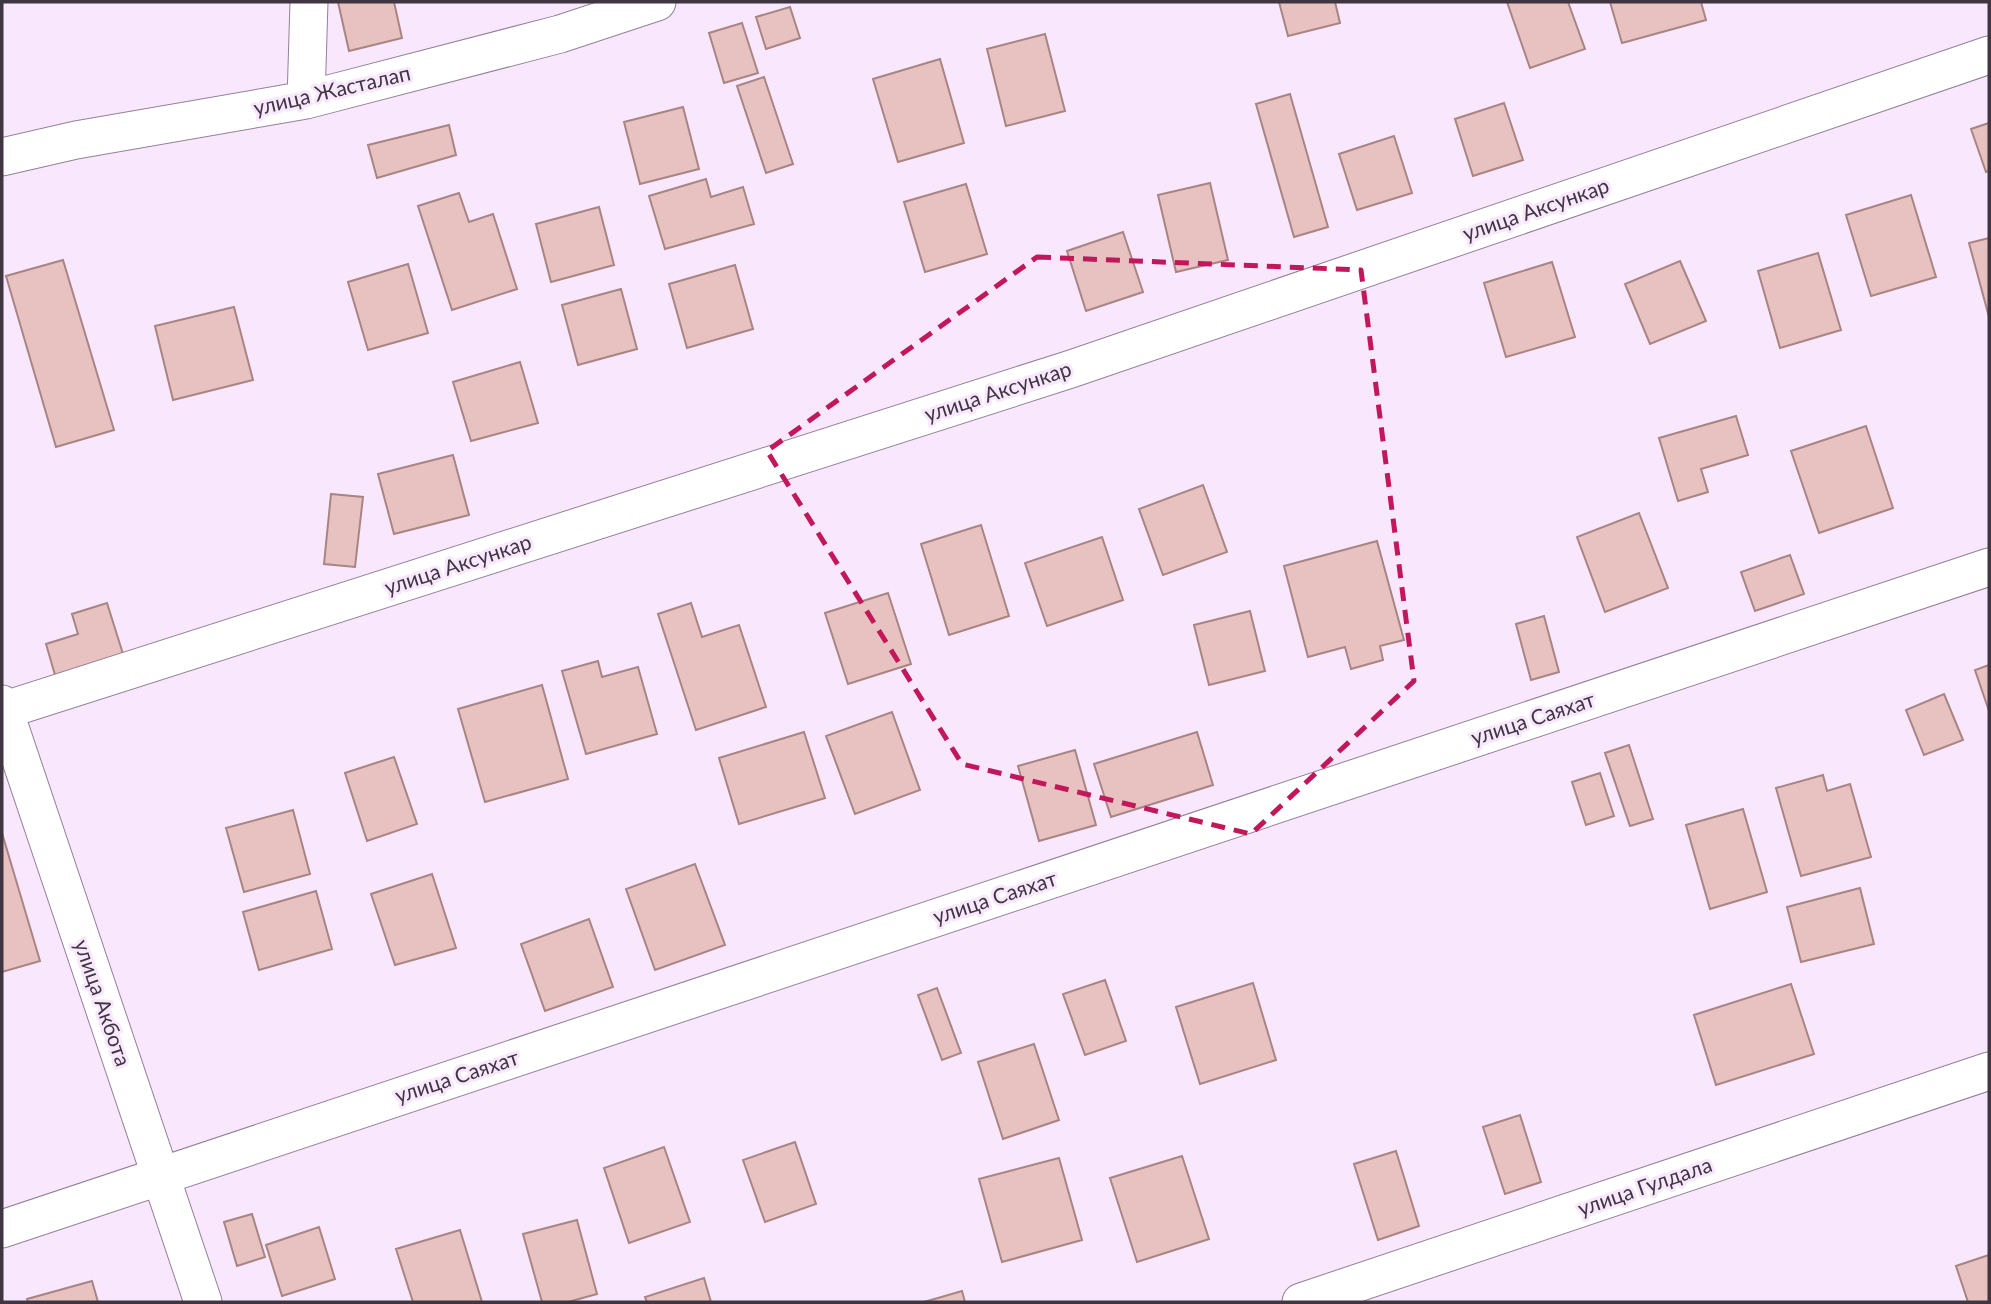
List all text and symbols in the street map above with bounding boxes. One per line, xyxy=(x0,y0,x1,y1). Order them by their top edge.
street label: улица Жасталап xyxy=(251,59,413,120)
street label: улица Аксункар xyxy=(1459,172,1612,245)
street label: улица Аксункар xyxy=(921,355,1074,426)
street label: улица Аксункар xyxy=(381,528,534,599)
street label: улица Саяхат xyxy=(1467,686,1598,749)
street label: улица Саяхат xyxy=(929,865,1060,928)
street label: улица Акбота xyxy=(70,936,137,1069)
street label: улица Саяхат xyxy=(391,1044,522,1107)
street label: улица Гулдала xyxy=(1574,1151,1715,1220)

